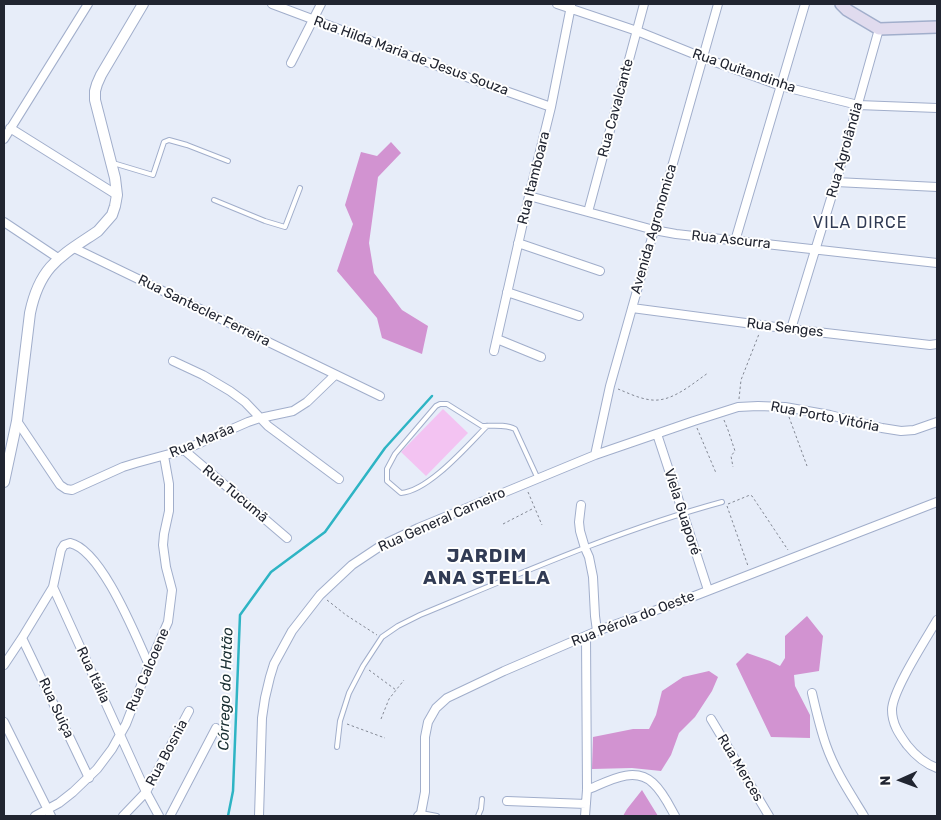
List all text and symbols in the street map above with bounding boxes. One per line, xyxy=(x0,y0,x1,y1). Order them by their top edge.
street label: Rua Hilda Maria de Jesus Souza xyxy=(311,13,511,99)
street label: Rua Quitandinha xyxy=(690,45,798,97)
street label: Rua Cavalcante xyxy=(595,57,637,159)
street label: Rua Agrolândia xyxy=(823,100,867,200)
street label: Rua Itamboara xyxy=(514,130,554,226)
street label: Avenida Agronomica xyxy=(627,162,681,296)
district label: VILA DIRCE xyxy=(811,213,909,233)
street label: Rua Ascurra xyxy=(690,227,772,253)
street label: Rua Santecler Ferreira xyxy=(135,272,273,350)
street label: Rua Senges xyxy=(746,315,824,341)
street label: Rua Porto Vitória xyxy=(769,398,881,436)
street label: Rua Marãa xyxy=(167,420,237,462)
street label: Rua Tucumã xyxy=(199,462,271,526)
street label: Viela Guaporé xyxy=(660,467,704,557)
street label: Rua General Carneiro xyxy=(376,484,508,556)
district label: JARDIM ANA STELLA xyxy=(422,546,552,590)
street label: Rua Pérola do Oeste xyxy=(569,588,697,650)
street label: Rua Calcoene xyxy=(123,626,173,714)
water label: Córrego do Hatão xyxy=(215,627,237,751)
street label: Rua Itália xyxy=(73,644,113,706)
street label: Rua Suiça xyxy=(35,675,77,741)
street label: Rua Bosnia xyxy=(142,717,192,789)
street label: Rua Merces xyxy=(713,731,767,805)
north arrow xyxy=(876,755,926,805)
text: N xyxy=(877,775,894,786)

